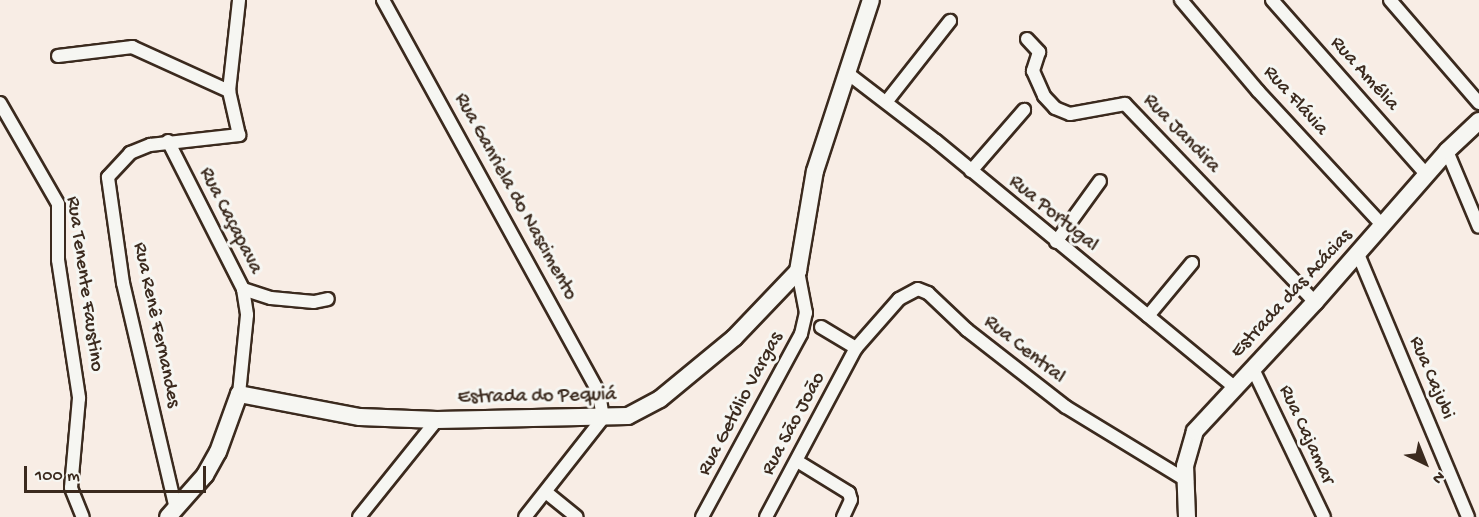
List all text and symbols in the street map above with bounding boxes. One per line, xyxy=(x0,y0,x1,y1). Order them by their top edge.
street label: Rua Amélia xyxy=(1324,32,1404,116)
street label: Rua Flávia xyxy=(1257,61,1333,141)
street label: Rua Ganriela do Nascimento xyxy=(448,89,582,305)
street label: Rua Jandira xyxy=(1137,89,1225,179)
street label: Rua Caçapava xyxy=(193,164,267,278)
street label: Rua Portugal xyxy=(1003,170,1103,258)
street label: Rua Tenente Faustino xyxy=(60,195,108,373)
street label: Estrada das Acácias xyxy=(1226,224,1358,364)
street label: Rua Renê Fernandes xyxy=(127,240,185,410)
street label: Rua Central xyxy=(978,311,1070,389)
street label: Rua Getúlio Vargas xyxy=(693,328,789,480)
street label: Rua Cajubi xyxy=(1403,333,1459,423)
street label: Rua São João xyxy=(757,368,831,480)
street label: Rua Cajamar xyxy=(1273,381,1339,489)
street label: Estrada do Pequiá xyxy=(457,384,617,410)
north arrow xyxy=(1395,433,1455,493)
scale bar xyxy=(27,454,208,492)
text: 100 m xyxy=(35,466,80,487)
text: N xyxy=(1427,466,1448,487)

